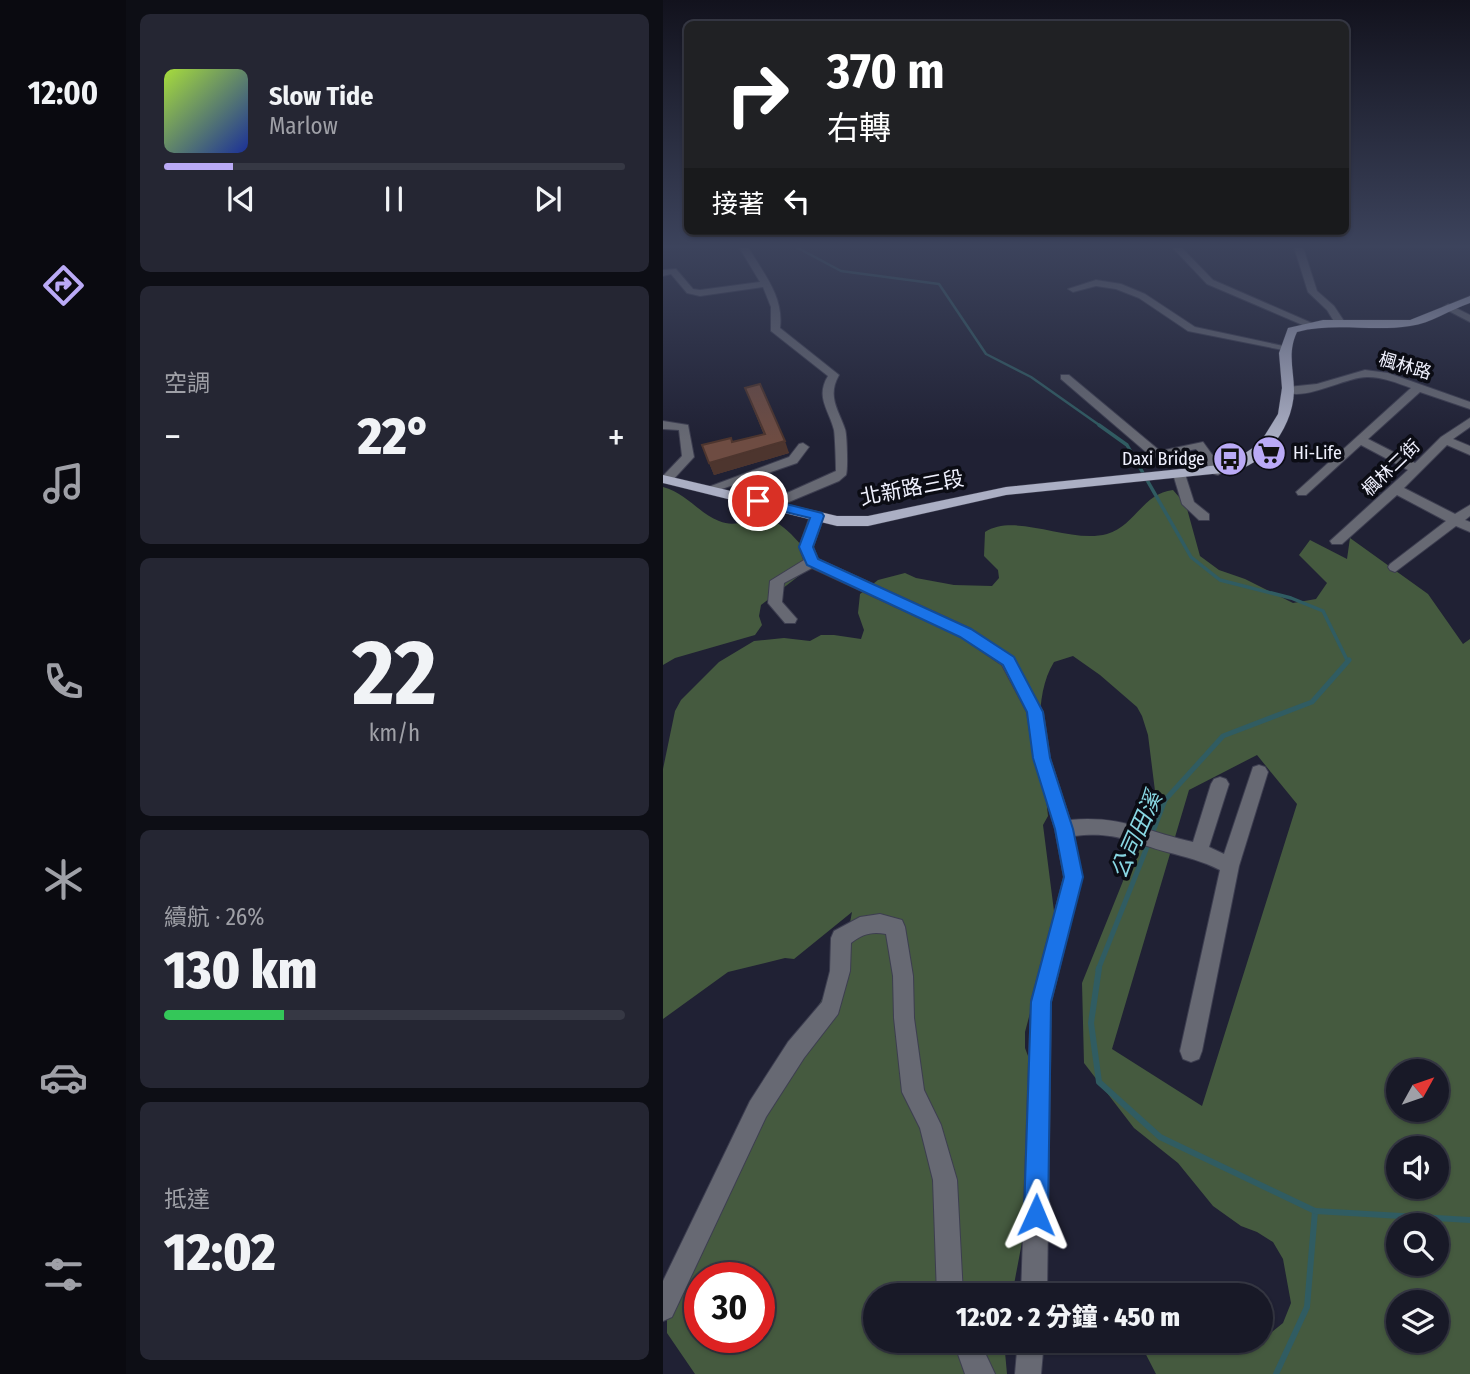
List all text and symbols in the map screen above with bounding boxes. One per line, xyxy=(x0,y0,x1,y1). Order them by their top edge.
text: 370 m xyxy=(827,42,945,101)
icon: right xyxy=(712,49,803,140)
text: 12:00 xyxy=(28,74,98,112)
text: Slow Tide xyxy=(269,81,373,112)
text: 右轉 xyxy=(827,109,891,147)
text: Marlow xyxy=(269,112,338,140)
icon: previous xyxy=(222,180,260,218)
icon: pause xyxy=(375,180,413,218)
icon: next xyxy=(529,180,567,218)
icon: left xyxy=(778,182,816,220)
text: 接著 xyxy=(712,189,764,220)
icon: directions xyxy=(39,261,88,310)
street label: 楓林路 xyxy=(1376,348,1434,384)
text: 空調 xyxy=(164,369,210,397)
text: 22° xyxy=(358,405,431,468)
text: − xyxy=(164,414,181,460)
text: + xyxy=(608,414,625,460)
supermarket icon: Hi-Life xyxy=(1250,434,1288,472)
street label: 楓林二街 xyxy=(1357,435,1425,501)
bus stop icon: Daxi Bridge xyxy=(1211,440,1249,478)
place label: Hi-Life xyxy=(1293,442,1342,464)
place label: Daxi Bridge xyxy=(1122,448,1205,470)
icon: music xyxy=(39,459,88,508)
street label: 北新路三段 xyxy=(858,465,966,511)
pin xyxy=(728,471,788,531)
icon: arrive xyxy=(739,482,777,520)
text: 22 xyxy=(352,619,437,728)
icon: phone xyxy=(39,657,88,706)
text: km/h xyxy=(369,719,420,747)
water label: 公司田溪 xyxy=(1105,785,1169,883)
icon: climate xyxy=(39,855,88,904)
text: 續航 · 26% xyxy=(164,903,264,931)
text: 130 km xyxy=(164,939,317,1002)
icon: car xyxy=(39,1053,88,1102)
north arrow xyxy=(1386,1059,1449,1122)
map controls xyxy=(1386,1059,1449,1353)
button: sound xyxy=(1386,1136,1449,1199)
position arrow xyxy=(999,1178,1073,1252)
text: 抵達 xyxy=(164,1185,210,1213)
button: search xyxy=(1386,1213,1449,1276)
text: 12:02 xyxy=(164,1221,276,1284)
icon: filters xyxy=(39,1250,88,1299)
speed limit sign: 30 xyxy=(684,1262,775,1353)
button: layers xyxy=(1386,1290,1449,1353)
text: 12:02 · 2 分鐘 · 450 m xyxy=(956,1302,1180,1333)

